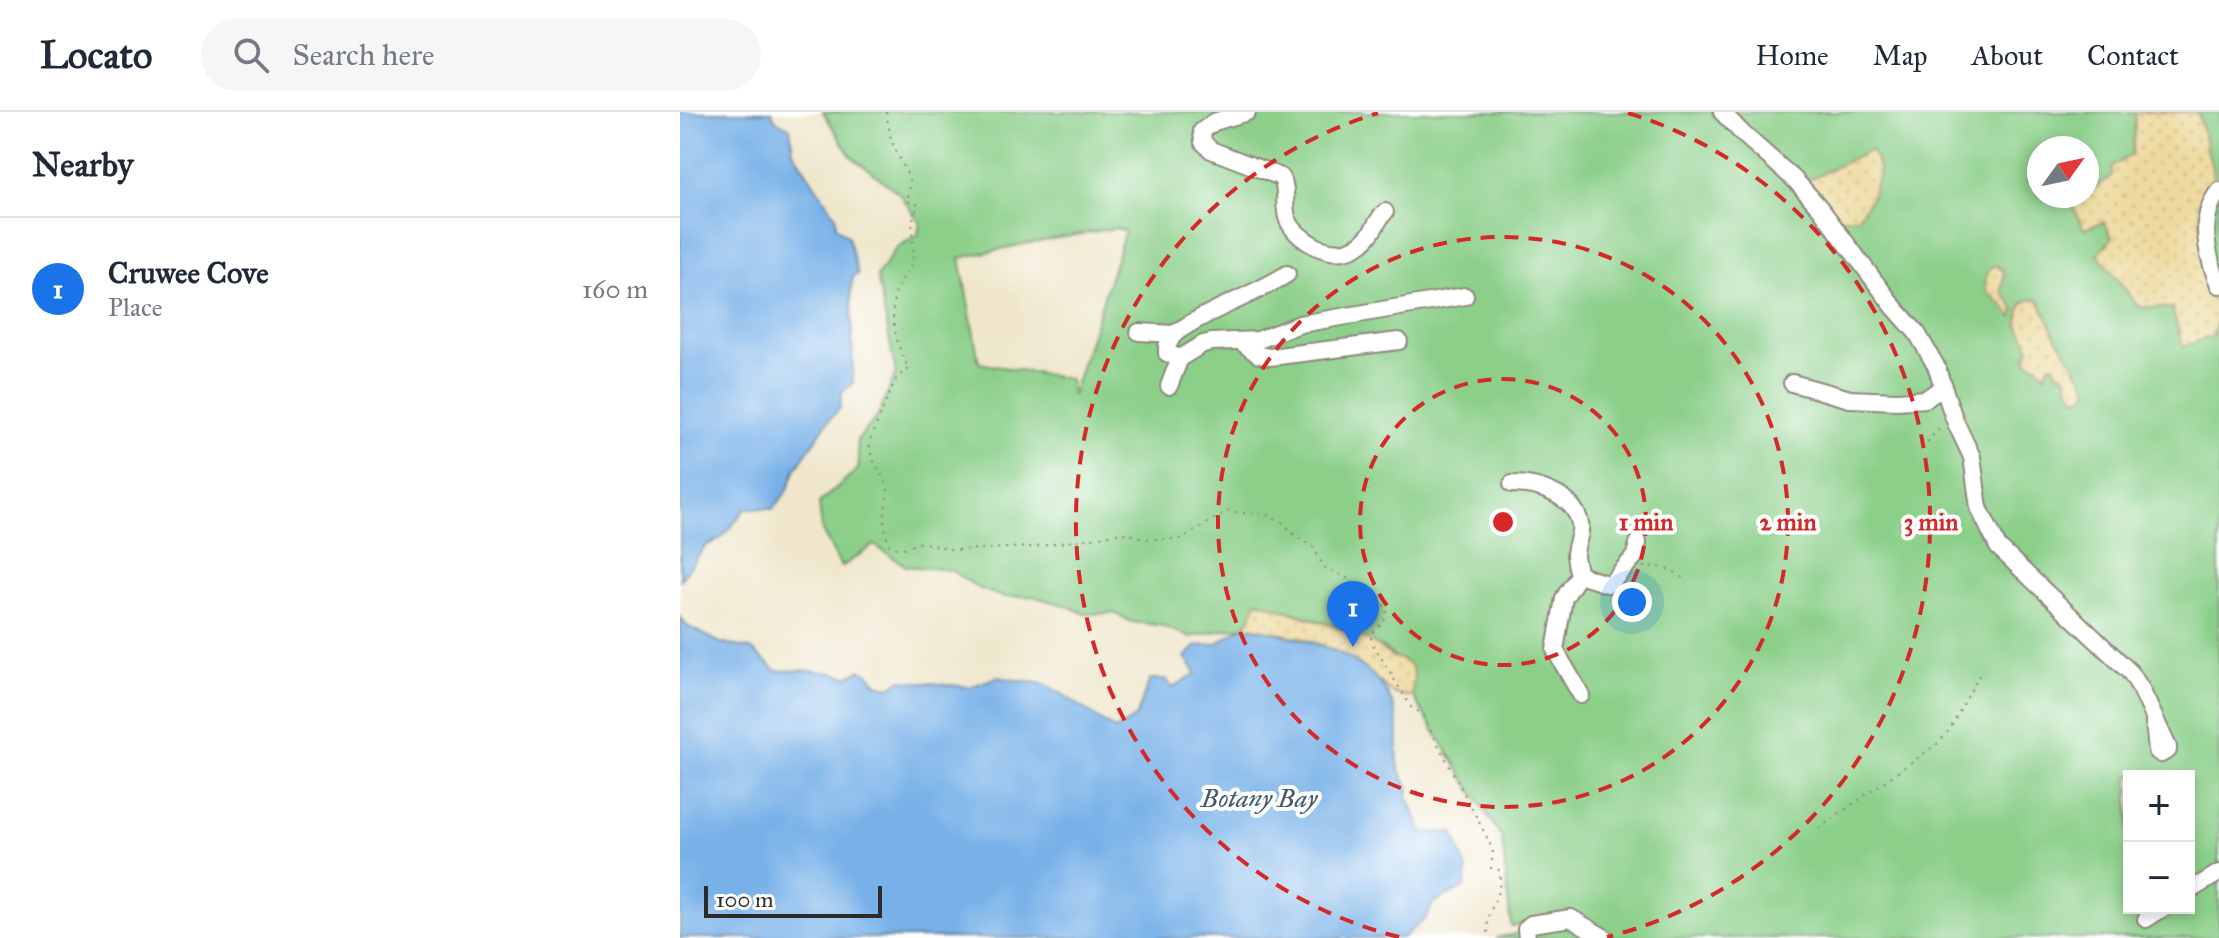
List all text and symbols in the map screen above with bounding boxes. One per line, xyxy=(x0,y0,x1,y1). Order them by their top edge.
search box xyxy=(201,19,761,91)
text: Locato xyxy=(40,32,153,78)
icon: search xyxy=(229,33,273,77)
text: Search here xyxy=(293,37,434,73)
text: Home xyxy=(1756,38,1829,73)
text: Map xyxy=(1873,38,1927,73)
text: About xyxy=(1971,38,2043,73)
text: Contact xyxy=(2087,38,2179,73)
north arrow xyxy=(2027,136,2099,208)
text: Nearby xyxy=(32,144,134,185)
text: Cruwee Cove xyxy=(108,255,269,291)
text: 1 xyxy=(53,273,63,305)
text: 160 m xyxy=(582,273,648,305)
text: Place xyxy=(108,291,163,323)
text: 1 min xyxy=(1619,507,1673,537)
text: 2 min xyxy=(1760,507,1816,537)
text: 3 min xyxy=(1904,507,1958,537)
centre of rings xyxy=(1489,508,1517,536)
pin: 1 xyxy=(1327,581,1379,647)
your location xyxy=(1612,582,1652,622)
map controls xyxy=(2123,770,2195,914)
button: + xyxy=(2123,770,2195,842)
water label: Botany Bay xyxy=(1200,782,1318,814)
button: − xyxy=(2123,842,2195,914)
scale bar xyxy=(704,882,882,918)
text: 100 m xyxy=(716,886,773,913)

